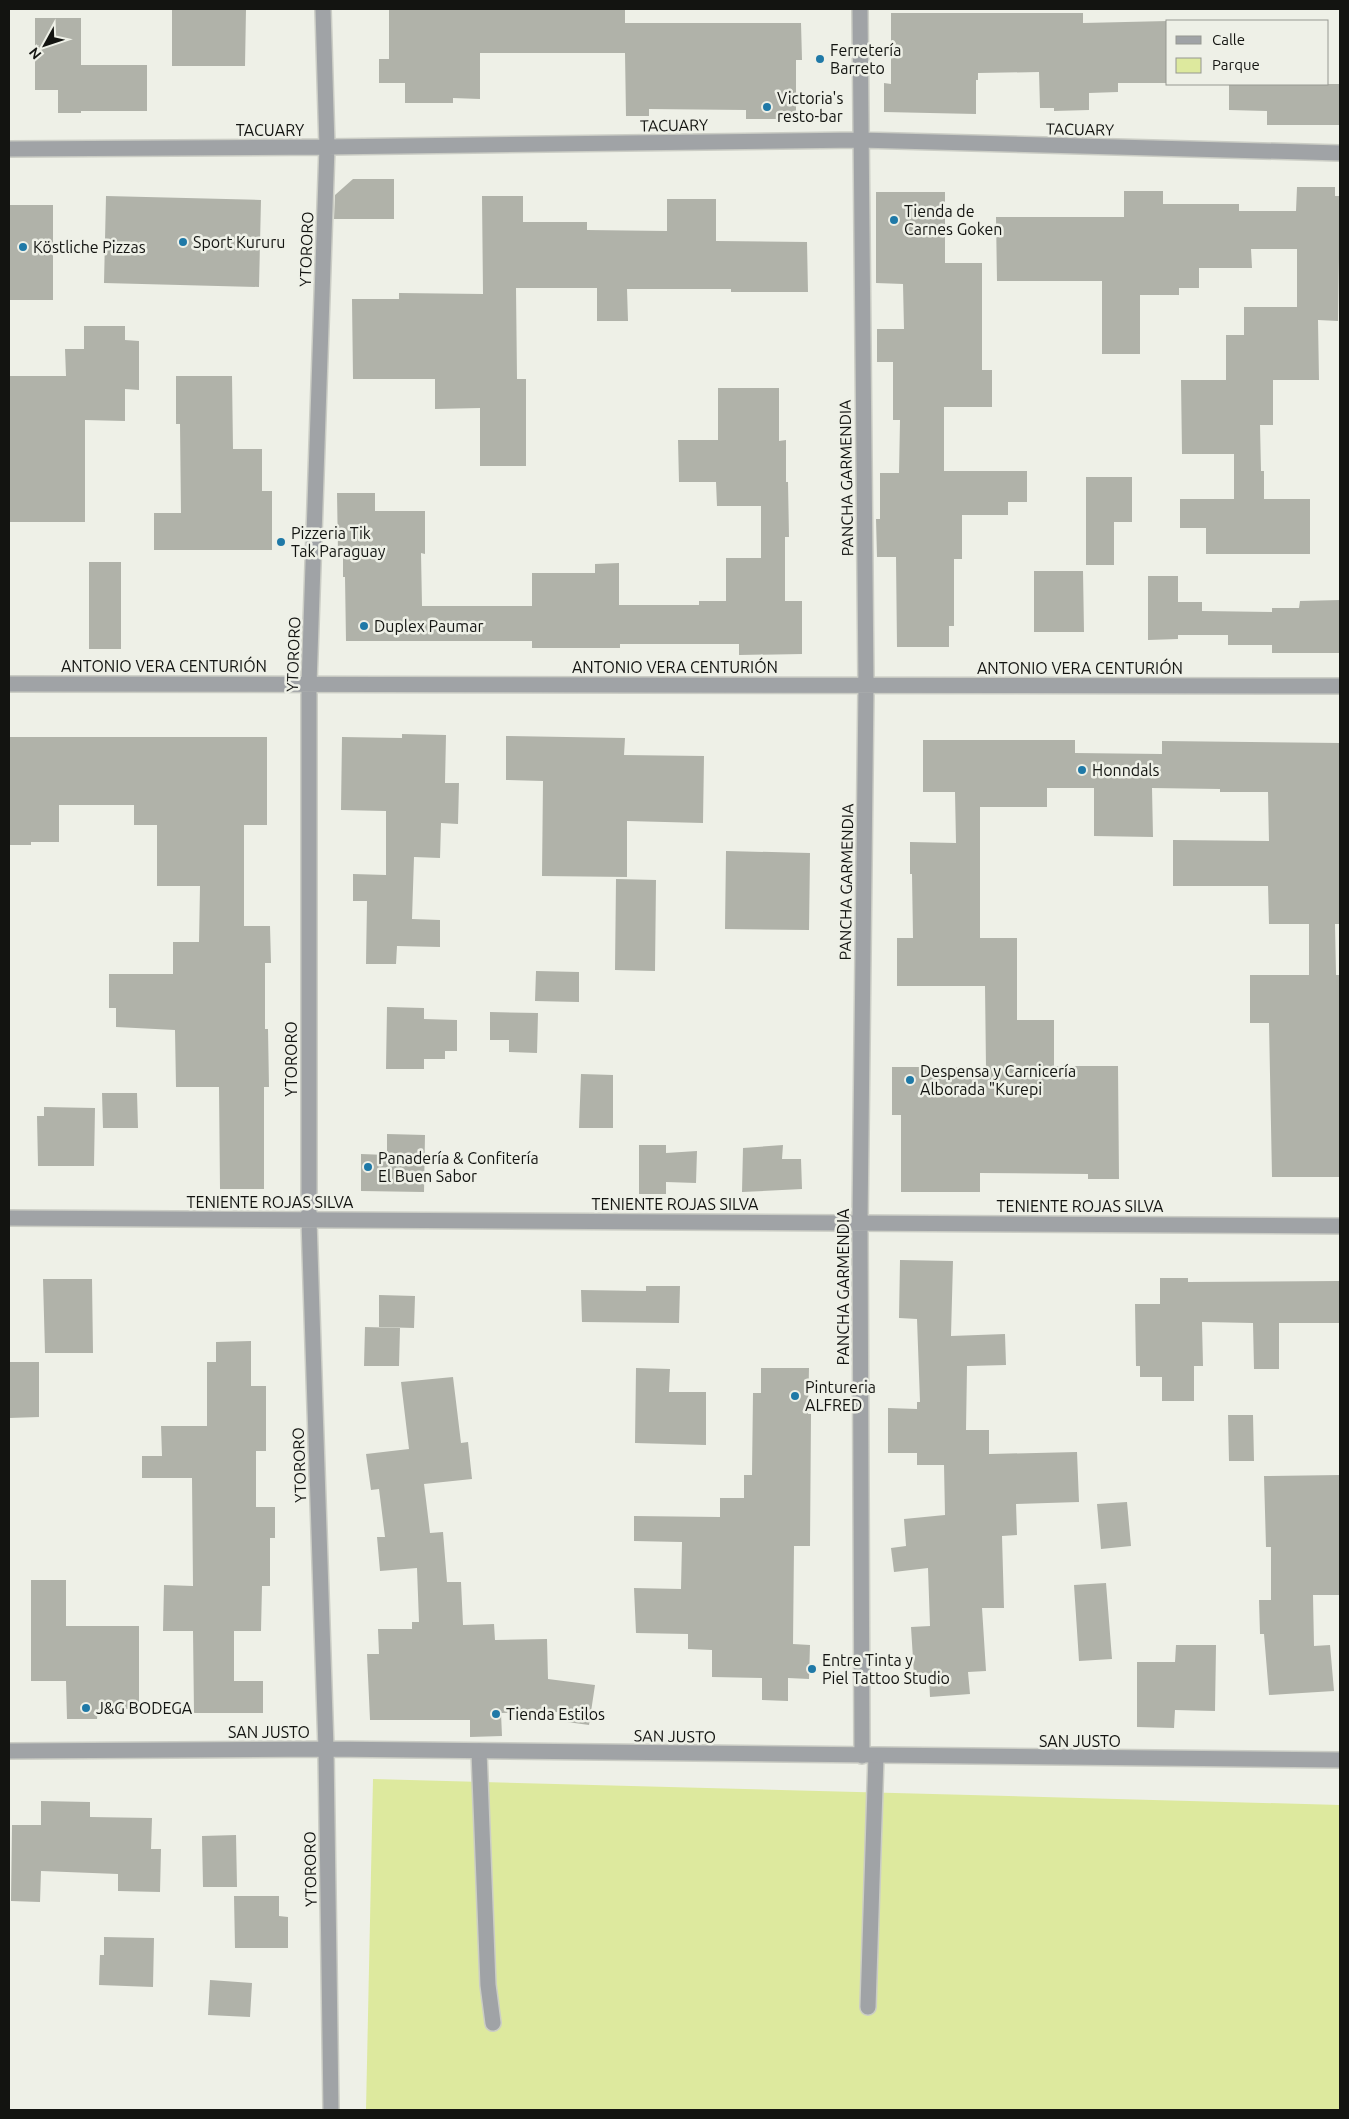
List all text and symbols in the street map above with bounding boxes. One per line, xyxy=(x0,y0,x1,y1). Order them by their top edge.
north arrow xyxy=(20,20,70,70)
legend xyxy=(1166,20,1329,85)
text: Calle xyxy=(1212,31,1245,48)
place label: Ferretería Barreto xyxy=(830,41,901,77)
text: N xyxy=(26,44,45,63)
marker: Ferretería Barreto xyxy=(814,53,826,65)
text: Parque xyxy=(1212,56,1260,73)
place label: Victoria's resto-bar xyxy=(777,89,843,125)
marker: Victoria's resto-bar xyxy=(761,101,773,113)
street label: TACUARY xyxy=(640,115,709,135)
street label: TACUARY xyxy=(1046,119,1115,139)
street label: TACUARY xyxy=(236,121,305,139)
place label: Tienda de Carnes Goken xyxy=(904,202,1002,238)
street label: YTORORO xyxy=(296,211,316,287)
marker: Tienda de Carnes Goken xyxy=(888,214,900,226)
place label: Sport Kururu xyxy=(193,233,285,251)
marker: Sport Kururu xyxy=(177,236,189,248)
place label: Köstliche Pizzas xyxy=(33,238,146,256)
marker: Köstliche Pizzas xyxy=(17,241,29,253)
street label: PANCHA GARMENDIA xyxy=(836,399,856,557)
place label: Pizzeria Tik Tak Paraguay xyxy=(291,524,386,560)
marker: Pizzeria Tik Tak Paraguay xyxy=(275,536,287,548)
street label: YTORORO xyxy=(283,616,303,692)
place label: Duplex Paumar xyxy=(374,617,483,635)
marker: Duplex Paumar xyxy=(358,620,370,632)
street label: ANTONIO VERA CENTURIÓN xyxy=(61,656,267,675)
street label: ANTONIO VERA CENTURIÓN xyxy=(572,657,778,676)
street label: ANTONIO VERA CENTURIÓN xyxy=(977,658,1183,677)
place label: Honndals xyxy=(1092,761,1160,779)
marker: Honndals xyxy=(1076,764,1088,776)
street label: PANCHA GARMENDIA xyxy=(836,803,856,961)
street label: YTORORO xyxy=(282,1021,300,1097)
place label: Despensa y Carnicería Alborada "Kurepi xyxy=(920,1062,1076,1098)
marker: Despensa y Carnicería Alborada "Kurepi xyxy=(904,1074,916,1086)
place label: Panadería & Confitería El Buen Sabor xyxy=(378,1149,539,1185)
marker: Panadería & Confitería El Buen Sabor xyxy=(362,1161,374,1173)
street label: TENIENTE ROJAS SILVA xyxy=(187,1193,354,1211)
street label: TENIENTE ROJAS SILVA xyxy=(592,1195,759,1213)
street label: TENIENTE ROJAS SILVA xyxy=(997,1197,1164,1215)
street label: PANCHA GARMENDIA xyxy=(834,1208,852,1365)
place label: Pintureria ALFRED xyxy=(805,1378,876,1414)
marker: Pintureria ALFRED xyxy=(789,1390,801,1402)
street label: YTORORO xyxy=(289,1427,309,1503)
place label: Entre Tinta y Piel Tattoo Studio xyxy=(822,1651,950,1687)
marker: Entre Tinta y Piel Tattoo Studio xyxy=(806,1663,818,1675)
place label: J&G BODEGA xyxy=(96,1699,193,1717)
marker: J&G BODEGA xyxy=(80,1702,92,1714)
place label: Tienda Estilos xyxy=(506,1705,605,1723)
marker: Tienda Estilos xyxy=(490,1708,502,1720)
street label: SAN JUSTO xyxy=(228,1723,310,1741)
street label: SAN JUSTO xyxy=(634,1726,716,1746)
street label: SAN JUSTO xyxy=(1039,1732,1121,1750)
street label: YTORORO xyxy=(300,1831,320,1907)

